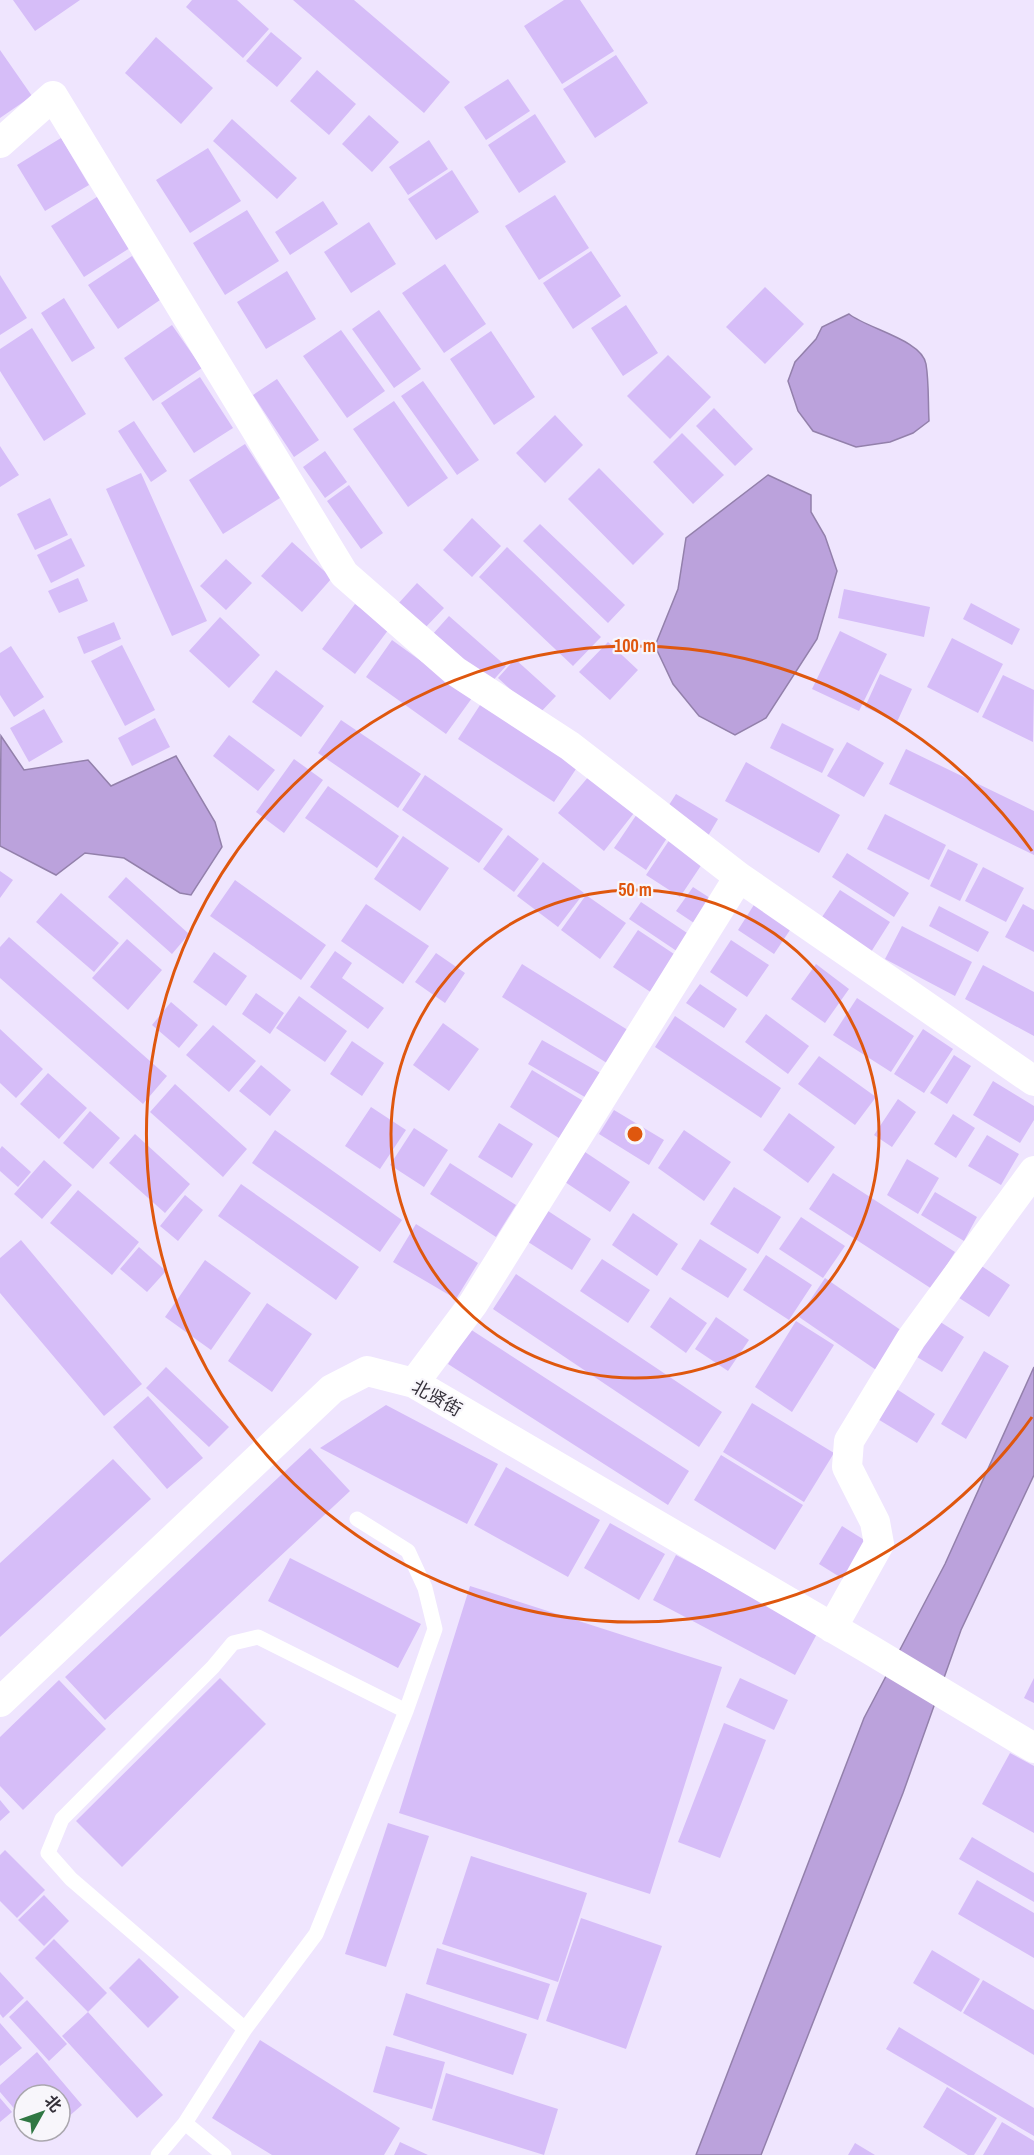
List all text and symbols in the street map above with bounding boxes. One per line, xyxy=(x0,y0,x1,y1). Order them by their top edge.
text: 100 m xyxy=(614,633,656,658)
text: 50 m xyxy=(618,877,652,902)
centre of rings xyxy=(625,1124,645,1144)
street label: 北贤街 xyxy=(407,1374,467,1422)
north arrow xyxy=(12,2083,72,2143)
text: 北 xyxy=(40,2090,67,2117)

